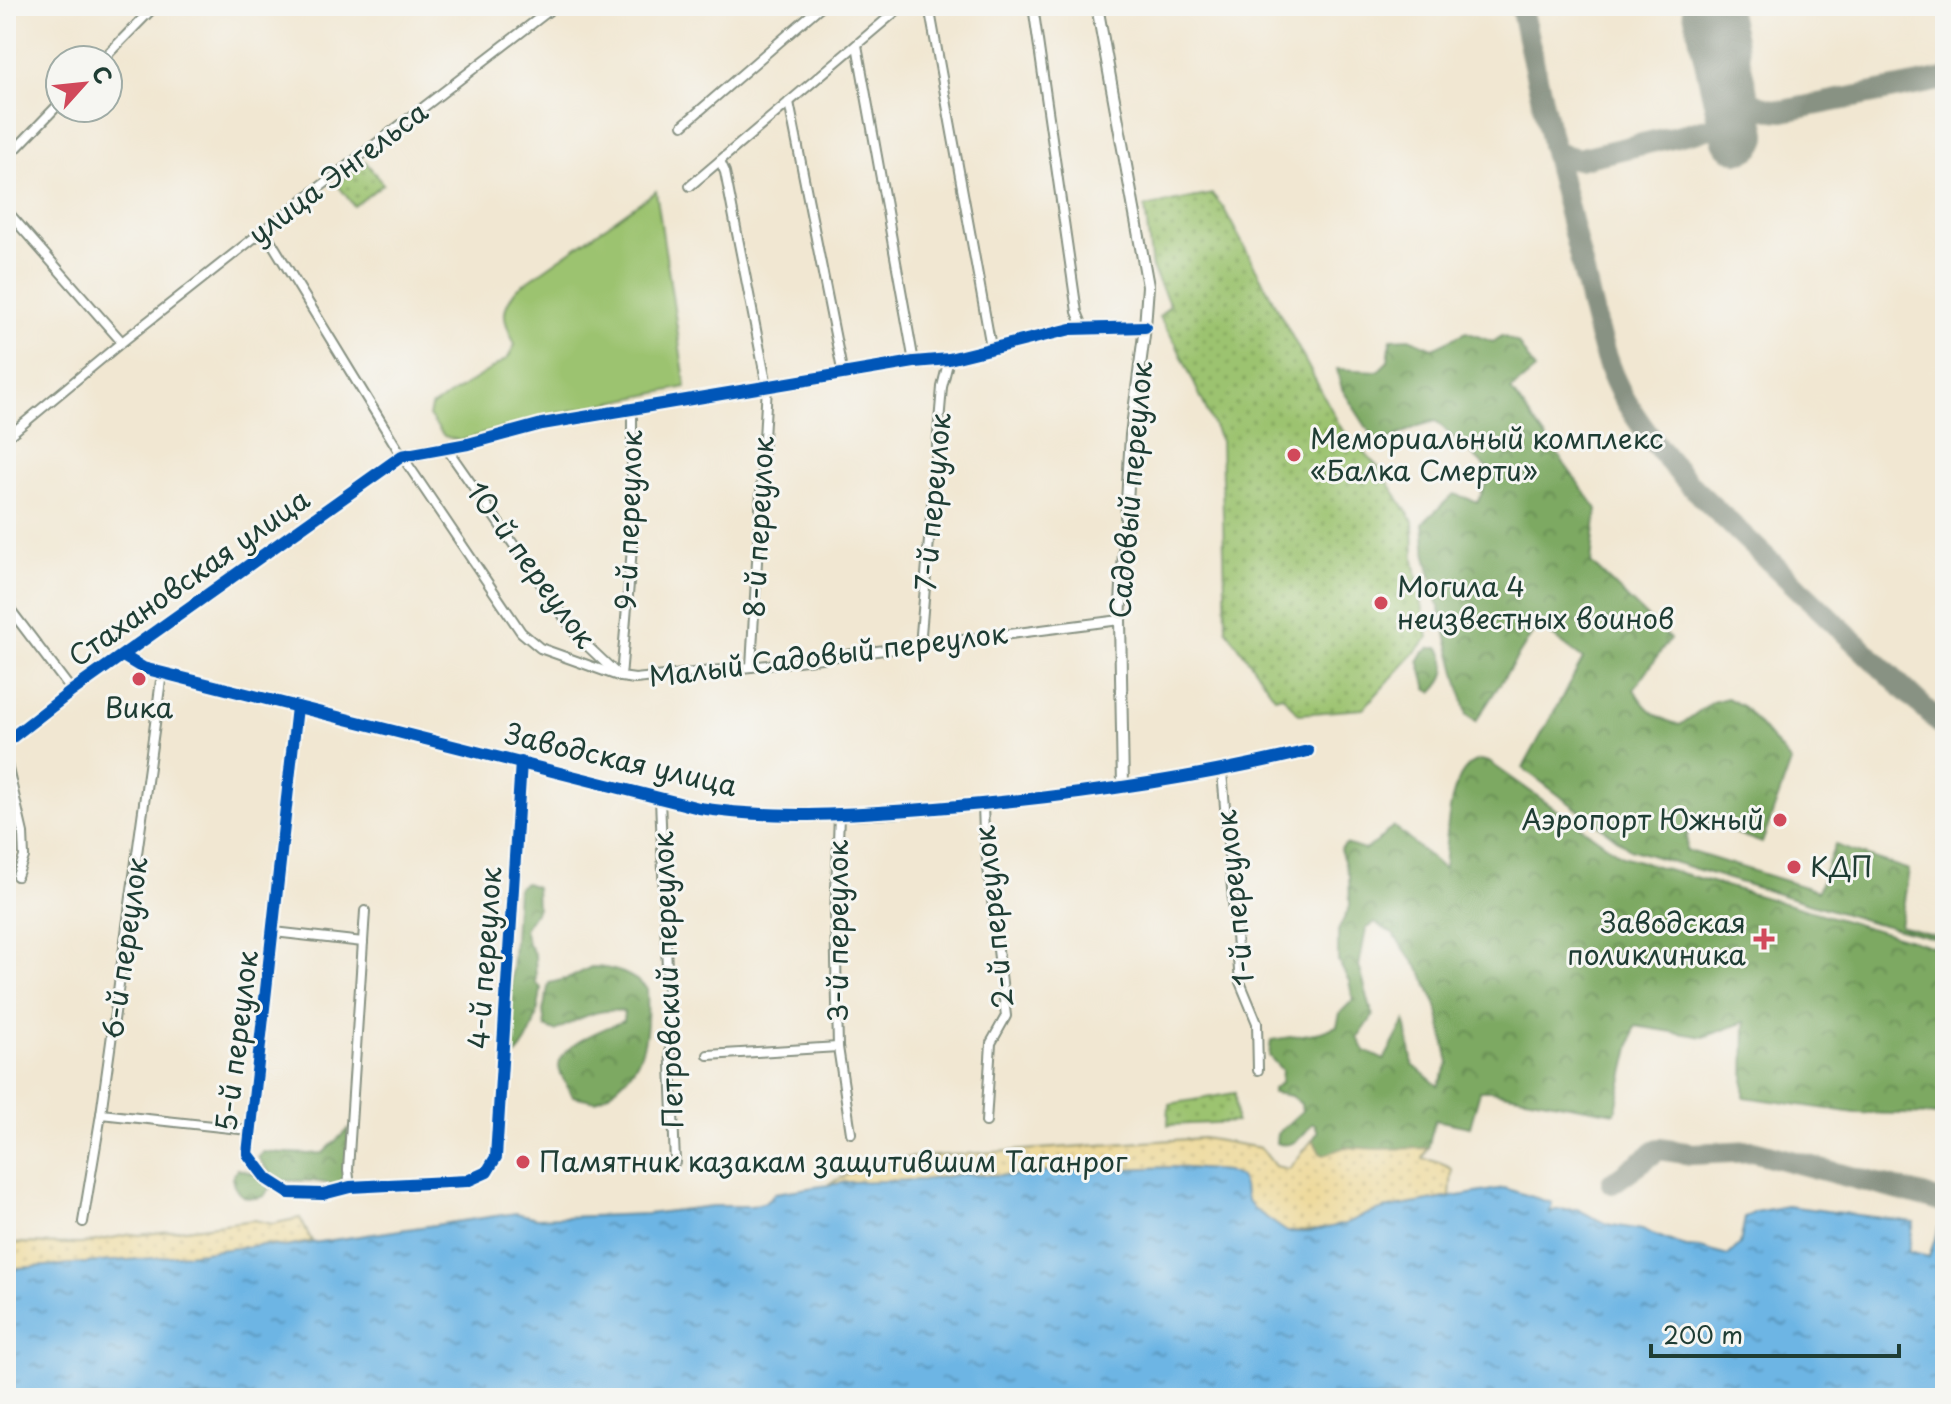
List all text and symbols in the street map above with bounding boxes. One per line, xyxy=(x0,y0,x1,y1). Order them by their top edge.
north arrow xyxy=(44,44,124,124)
text: С xyxy=(85,59,122,89)
street label: улица Энгельса xyxy=(238,89,437,254)
street label: Садовый переулок xyxy=(1097,359,1162,620)
street label: 7-й переулок xyxy=(902,411,961,593)
place label: Мемориальный комплекс «Балка Смерти» xyxy=(1310,416,1664,491)
street label: 9-й переулок xyxy=(603,429,652,611)
street label: 8-й переулок xyxy=(731,435,784,619)
marker: Мемориальный комплекс «Балка Смерти» xyxy=(1285,446,1303,464)
street label: 10-й переулок xyxy=(457,472,608,657)
street label: Стахановская улица xyxy=(59,477,318,676)
place label: Могила 4 неизвестных воинов xyxy=(1397,564,1674,639)
marker: Могила 4 неизвестных воинов xyxy=(1372,594,1390,612)
street label: Малый Садовый переулок xyxy=(646,610,1010,697)
marker: Вика xyxy=(130,670,148,688)
place label: Вика xyxy=(105,685,174,728)
street label: Заводская улица xyxy=(501,711,742,806)
place label: Аэропорт Южный xyxy=(1521,797,1764,840)
street label: 1-й переулок xyxy=(1203,808,1264,988)
marker: Аэропорт Южный xyxy=(1771,811,1789,829)
street label: 2-й переулок xyxy=(962,823,1023,1011)
street label: Петровский переулок xyxy=(640,830,693,1129)
street label: 3-й переулок xyxy=(815,839,858,1022)
place label: КДП xyxy=(1810,844,1873,887)
street label: 6-й переулок xyxy=(89,854,158,1042)
marker: КДП xyxy=(1785,858,1803,876)
street label: 4-й переулок xyxy=(456,865,511,1050)
place label: Заводская поликлиника xyxy=(1567,900,1746,975)
marker: Заводская поликлиника xyxy=(1753,928,1775,950)
street label: 5-й переулок xyxy=(203,948,268,1134)
place label: Памятник казакам защитившим Таганрог xyxy=(539,1139,1128,1182)
marker: Памятник казакам защитившим Таганрог xyxy=(514,1153,532,1171)
scale bar xyxy=(1651,1308,1899,1358)
text: 200 m xyxy=(1663,1316,1743,1352)

